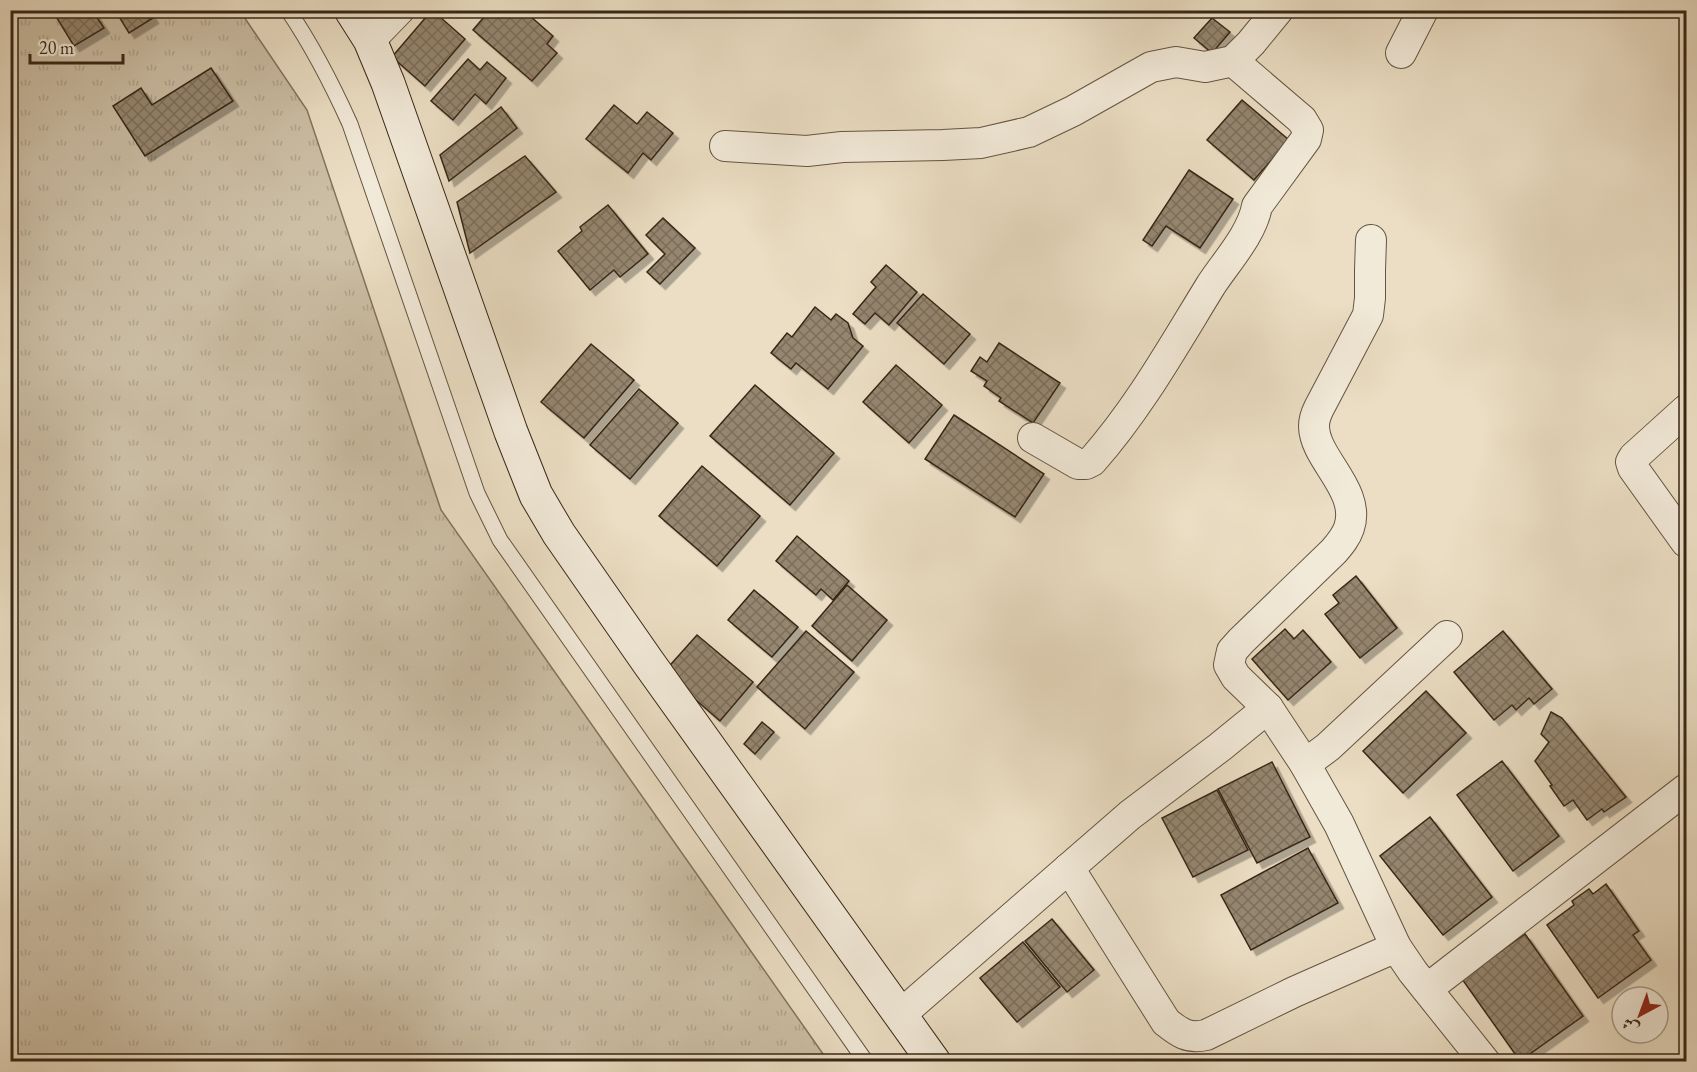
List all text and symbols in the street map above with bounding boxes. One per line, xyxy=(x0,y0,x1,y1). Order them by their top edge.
scale bar xyxy=(30,27,123,65)
text: 20 m xyxy=(39,36,74,59)
north arrow xyxy=(1610,985,1670,1045)
text: ش xyxy=(1618,1013,1643,1039)

